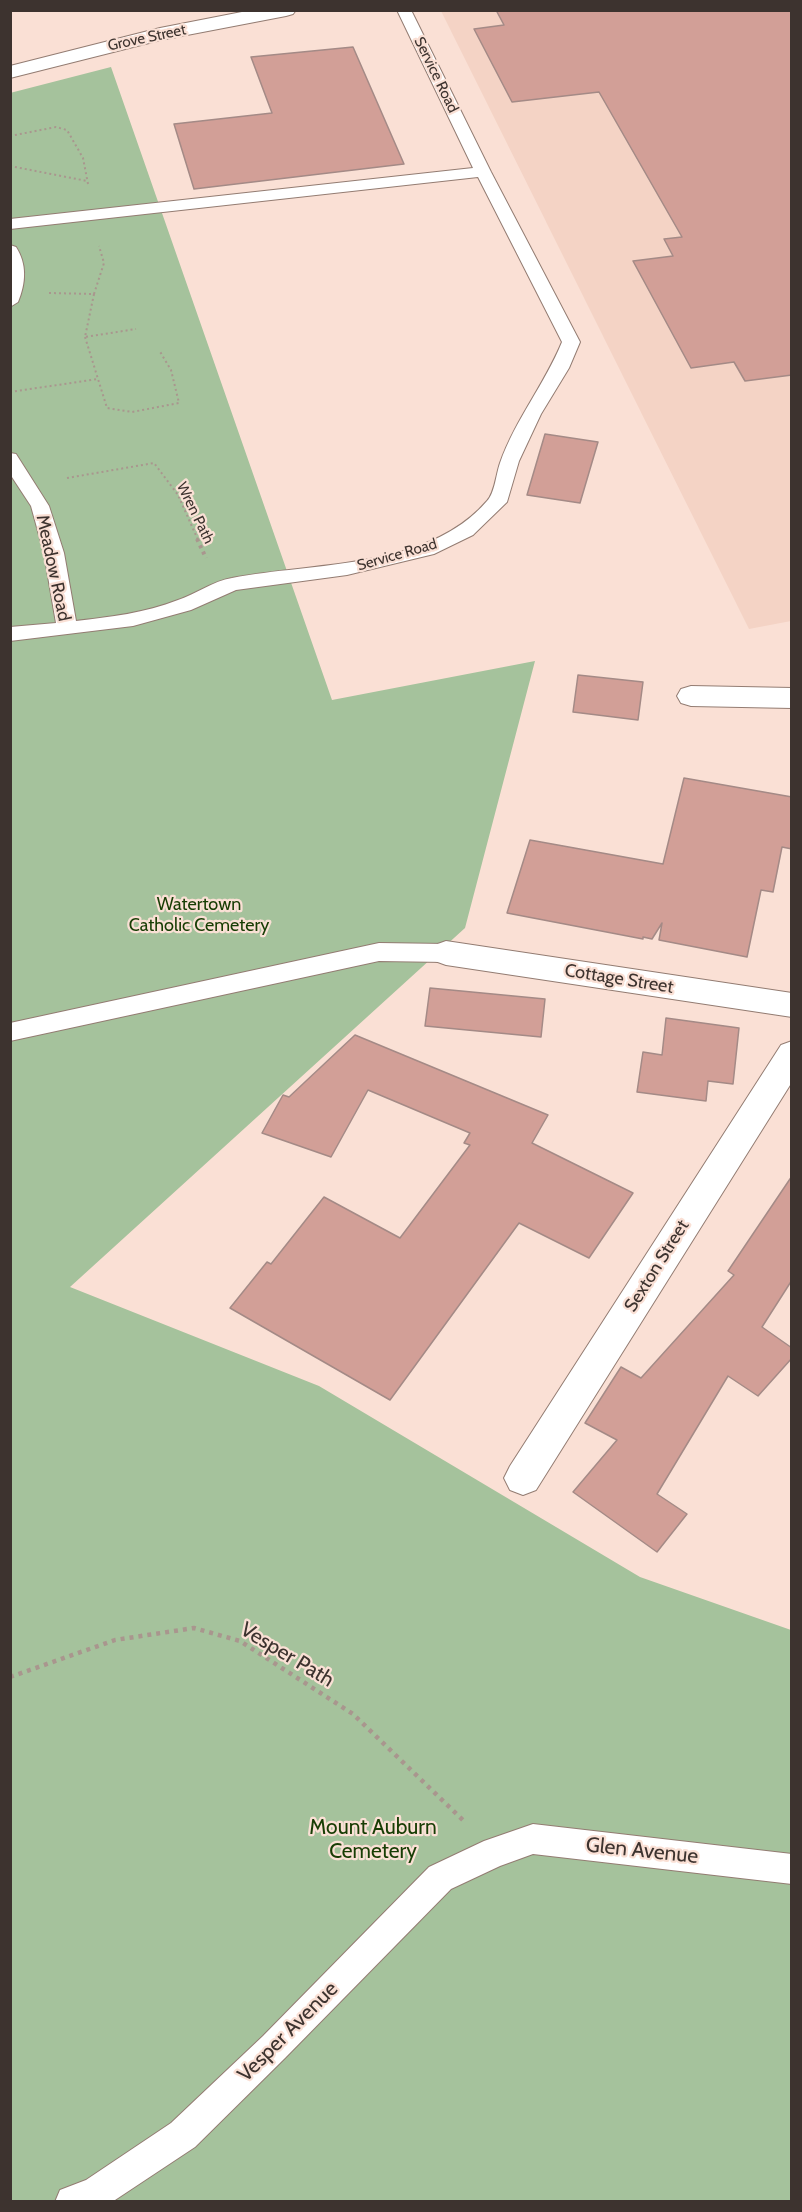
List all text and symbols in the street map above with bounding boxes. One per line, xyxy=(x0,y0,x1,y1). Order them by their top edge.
street label: Grove Street xyxy=(106,21,188,55)
street label: Service Road xyxy=(410,34,462,116)
street label: Wren Path xyxy=(172,479,218,547)
street label: Meadow Road xyxy=(31,513,75,623)
street label: Service Road xyxy=(355,535,439,575)
park label: Watertown Catholic Cemetery xyxy=(129,894,269,936)
street label: Cottage Street xyxy=(563,960,675,998)
street label: Sexton Street xyxy=(620,1216,694,1316)
street label: Vesper Path xyxy=(236,1617,338,1693)
park label: Mount Auburn Cemetery xyxy=(309,1815,437,1865)
street label: Glen Avenue xyxy=(585,1833,699,1869)
street label: Vesper Avenue xyxy=(233,1977,343,2087)

